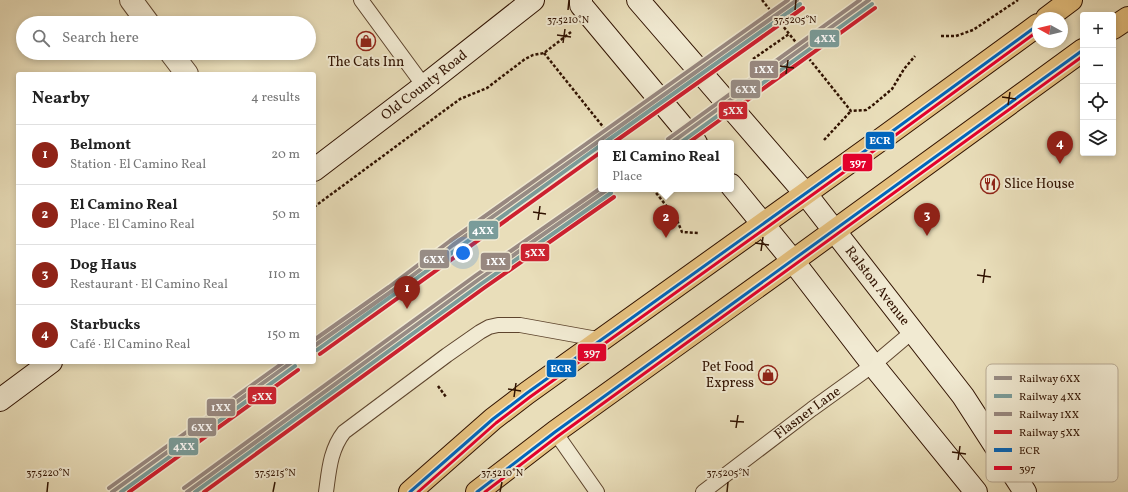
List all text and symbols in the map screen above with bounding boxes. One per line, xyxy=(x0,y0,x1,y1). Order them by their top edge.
north arrow xyxy=(1032,12,1068,48)
map controls xyxy=(1080,12,1116,156)
button: + xyxy=(1080,12,1116,48)
text: 37.5210°N xyxy=(547,13,590,27)
text: 37.5205°N xyxy=(773,13,817,27)
search box xyxy=(16,16,316,60)
icon: search xyxy=(30,27,52,49)
text: Search here xyxy=(62,28,139,49)
line badge: 4XX xyxy=(809,29,840,48)
shop icon: The Cats Inn xyxy=(355,30,377,52)
text: 4XX xyxy=(814,32,836,47)
street label: Old County Road xyxy=(377,46,471,125)
button: − xyxy=(1080,48,1116,84)
place label: The Cats Inn xyxy=(328,53,404,72)
line badge: 1XX xyxy=(749,60,779,79)
text: 1XX xyxy=(754,63,774,78)
line badge: 6XX xyxy=(730,79,761,99)
text: 6XX xyxy=(735,83,757,98)
button: locate xyxy=(1080,84,1116,120)
text: Nearby xyxy=(32,87,90,110)
text: 4 results xyxy=(251,89,300,107)
line badge: 5XX xyxy=(718,101,748,120)
text: 5XX xyxy=(723,104,744,119)
button: layers xyxy=(1080,120,1116,156)
line badge: ECR xyxy=(865,131,895,150)
pin: 4 xyxy=(1047,131,1073,164)
text: ECR xyxy=(869,134,891,149)
text: Belmont xyxy=(70,135,131,156)
popup xyxy=(598,140,734,192)
text: 1 xyxy=(42,146,48,164)
text: 20 m xyxy=(271,146,300,164)
text: El Camino Real xyxy=(612,147,720,168)
line badge: 397 xyxy=(842,153,873,172)
text: Station · El Camino Real xyxy=(70,156,206,174)
text: 397 xyxy=(850,156,866,171)
text: Place xyxy=(612,168,642,186)
restaurant icon: Slice House xyxy=(979,173,1001,195)
place label: Slice House xyxy=(1004,175,1075,194)
text: El Camino Real xyxy=(70,195,178,216)
pin: 3 xyxy=(914,203,940,236)
pin: 2 xyxy=(653,205,679,238)
text: 2 xyxy=(42,206,48,224)
text: 50 m xyxy=(272,206,300,224)
text: Place · El Camino Real xyxy=(70,216,195,234)
line badge: 4XX xyxy=(468,220,499,240)
text: 4XX xyxy=(472,224,494,239)
street label: Ralston Avenue xyxy=(840,242,915,330)
your location xyxy=(453,243,473,263)
line badge: 5XX xyxy=(520,243,550,262)
text: 5XX xyxy=(525,246,546,261)
line badge: 6XX xyxy=(419,249,450,269)
line badge: 1XX xyxy=(480,252,511,271)
text: 6XX xyxy=(423,253,445,268)
text: Dog Haus xyxy=(70,255,137,276)
text: 1XX xyxy=(486,255,506,270)
text: 3 xyxy=(42,266,48,284)
text: 110 m xyxy=(268,266,300,284)
text: Restaurant · El Camino Real xyxy=(70,276,228,294)
pin: 1 xyxy=(394,276,420,309)
text: Starbucks xyxy=(70,315,140,336)
text: 4 xyxy=(41,326,49,344)
text: 150 m xyxy=(267,326,300,344)
text: Café · El Camino Real xyxy=(70,336,190,354)
line badge: 397 xyxy=(577,343,607,362)
text: 397 xyxy=(584,346,600,361)
place label: Pet Food Express xyxy=(702,358,754,393)
line badge: ECR xyxy=(546,359,577,378)
text: ECR xyxy=(550,362,572,377)
shop icon: Pet Food Express xyxy=(757,364,779,386)
legend xyxy=(986,364,1118,482)
text: Railway 6XX xyxy=(1019,372,1080,387)
street label: Flasner Lane xyxy=(770,382,845,444)
line badge: 5XX xyxy=(247,386,277,405)
text: 5XX xyxy=(252,390,273,405)
text: Railway 4XX xyxy=(1019,390,1081,405)
line badge: 1XX xyxy=(206,398,236,417)
text: 1XX xyxy=(211,401,231,416)
text: Railway 1XX xyxy=(1019,408,1079,423)
line badge: 6XX xyxy=(187,417,217,437)
text: 6XX xyxy=(191,421,213,436)
text: Railway 5XX xyxy=(1019,426,1080,441)
line badge: 4XX xyxy=(168,437,199,456)
text: 4XX xyxy=(173,440,195,455)
text: ECR xyxy=(1019,444,1041,459)
text: 397 xyxy=(1019,462,1035,477)
text: 37.5220°N xyxy=(26,466,70,480)
text: 37.5215°N xyxy=(254,466,296,480)
text: 37.5210°N xyxy=(481,466,524,480)
text: 37.5205°N xyxy=(706,466,750,480)

